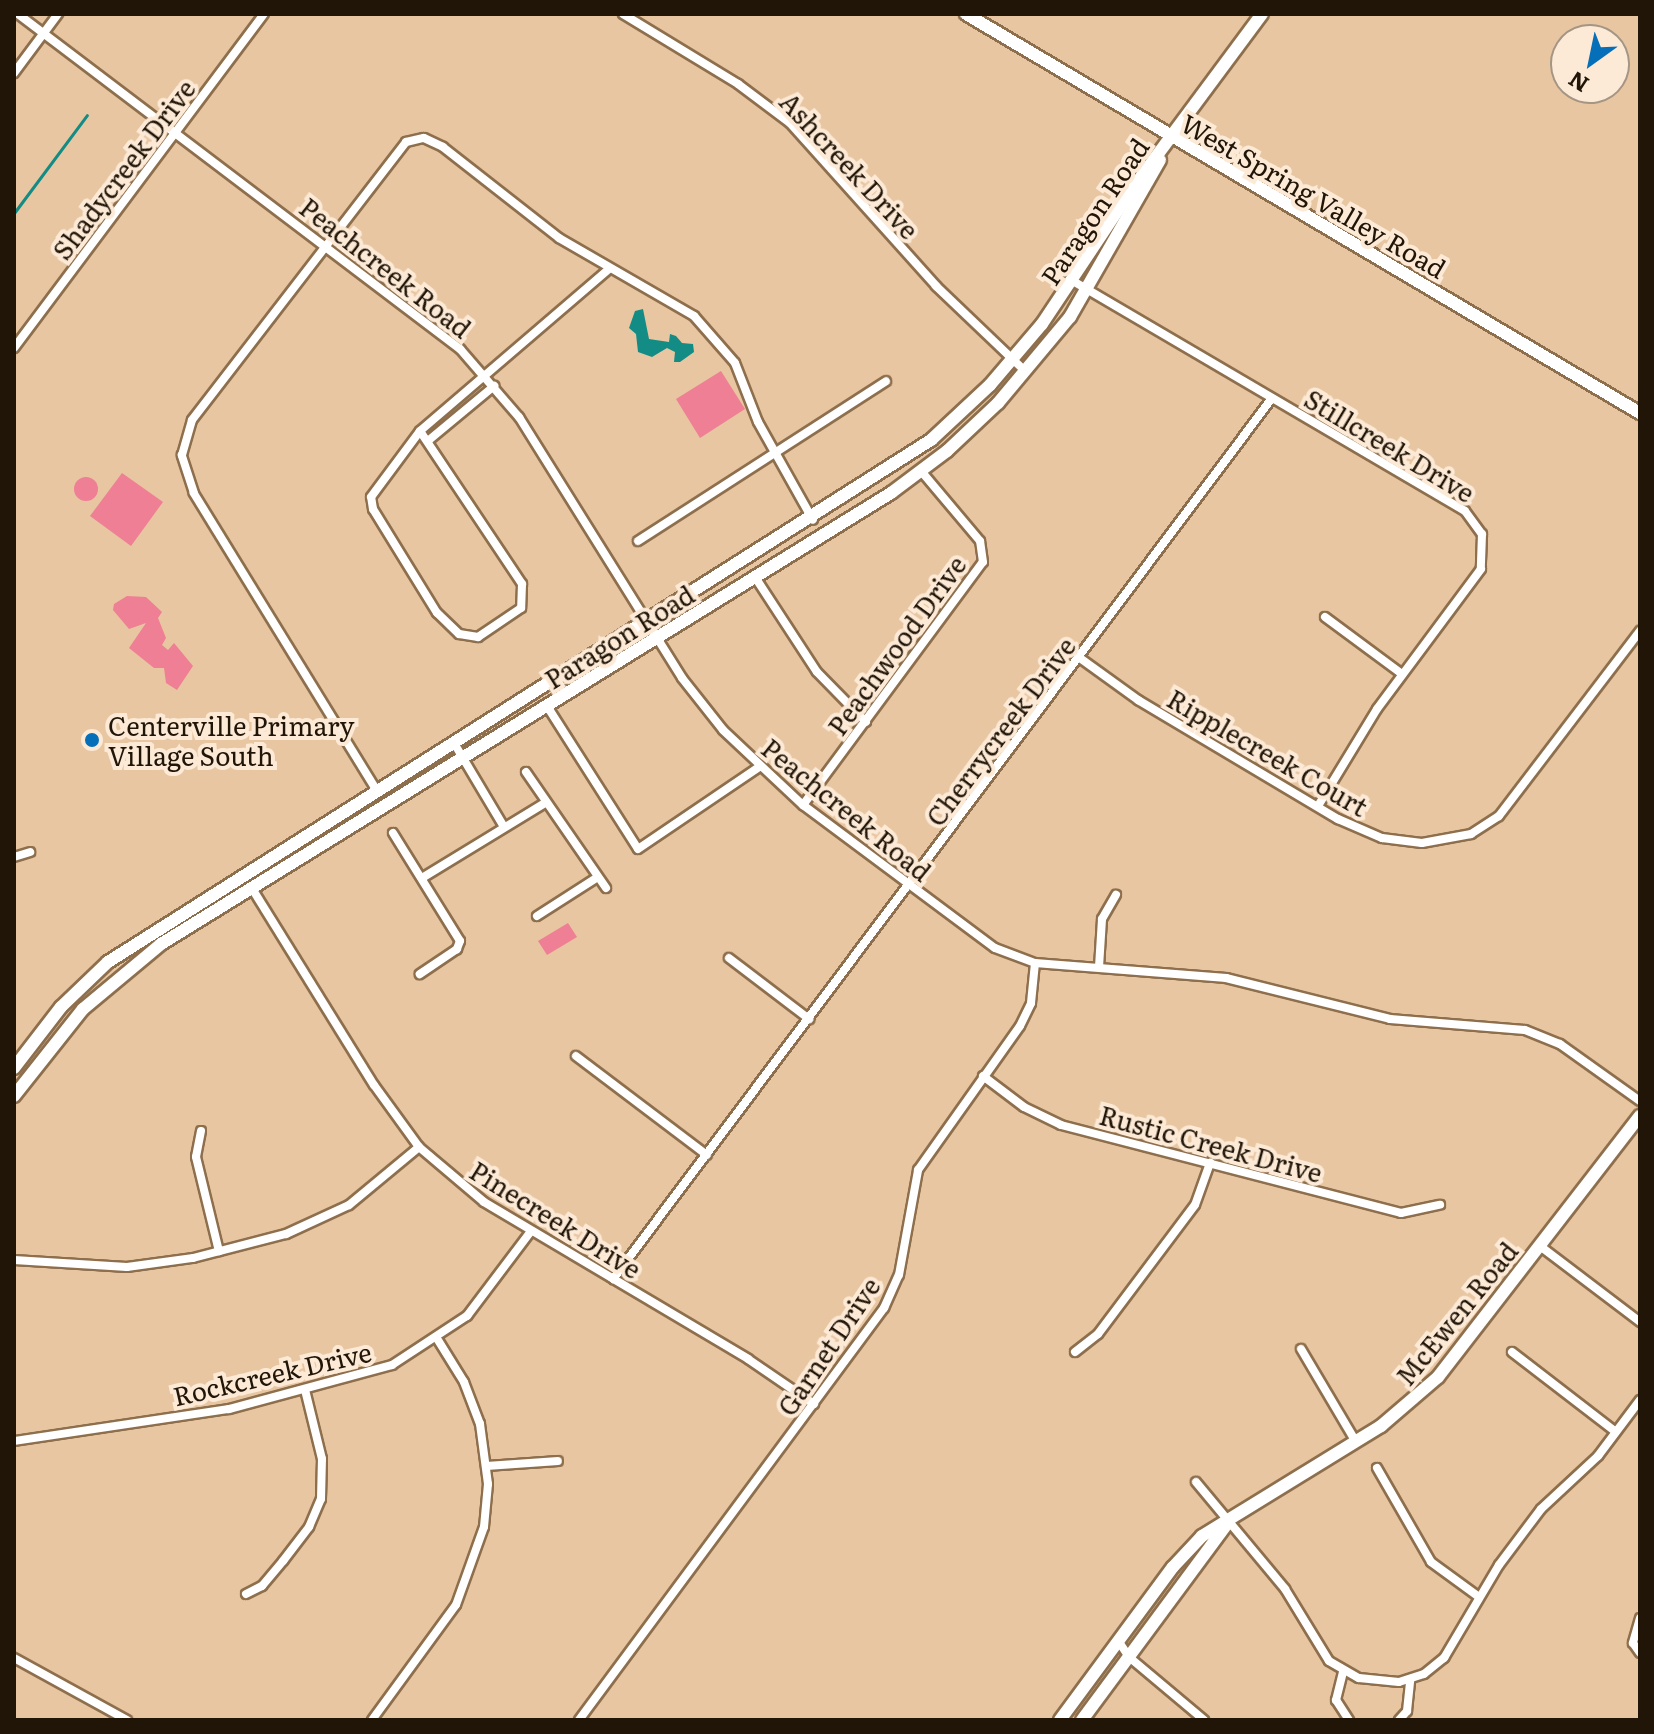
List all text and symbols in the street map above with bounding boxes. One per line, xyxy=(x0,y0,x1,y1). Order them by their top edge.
north arrow xyxy=(1550,24,1630,104)
text: N xyxy=(1561,64,1594,102)
street label: Shadycreek Drive xyxy=(45,73,201,265)
street label: Ashcreek Drive xyxy=(774,85,926,245)
street label: West Spring Valley Road xyxy=(1176,106,1452,284)
street label: Paragon Road xyxy=(1033,132,1155,290)
street label: Peachcreek Road xyxy=(294,191,478,343)
street label: Stillcreek Drive xyxy=(1299,382,1481,508)
street label: Peachwood Drive xyxy=(821,549,971,741)
street label: Paragon Road xyxy=(539,578,699,694)
street label: Cherrycreek Drive xyxy=(919,631,1081,831)
street label: Ripplecreek Court xyxy=(1162,682,1374,822)
place label: Centerville Primary Village South xyxy=(108,709,355,770)
marker: Centerville Primary Village South xyxy=(83,731,101,749)
street label: Peachcreek Road xyxy=(756,731,938,887)
street label: Rustic Creek Drive xyxy=(1096,1098,1326,1188)
street label: Pinecreek Drive xyxy=(465,1154,647,1284)
street label: McEwen Road xyxy=(1389,1235,1523,1391)
street label: Garnet Drive xyxy=(770,1271,886,1421)
street label: Rockcreek Drive xyxy=(170,1335,374,1411)

